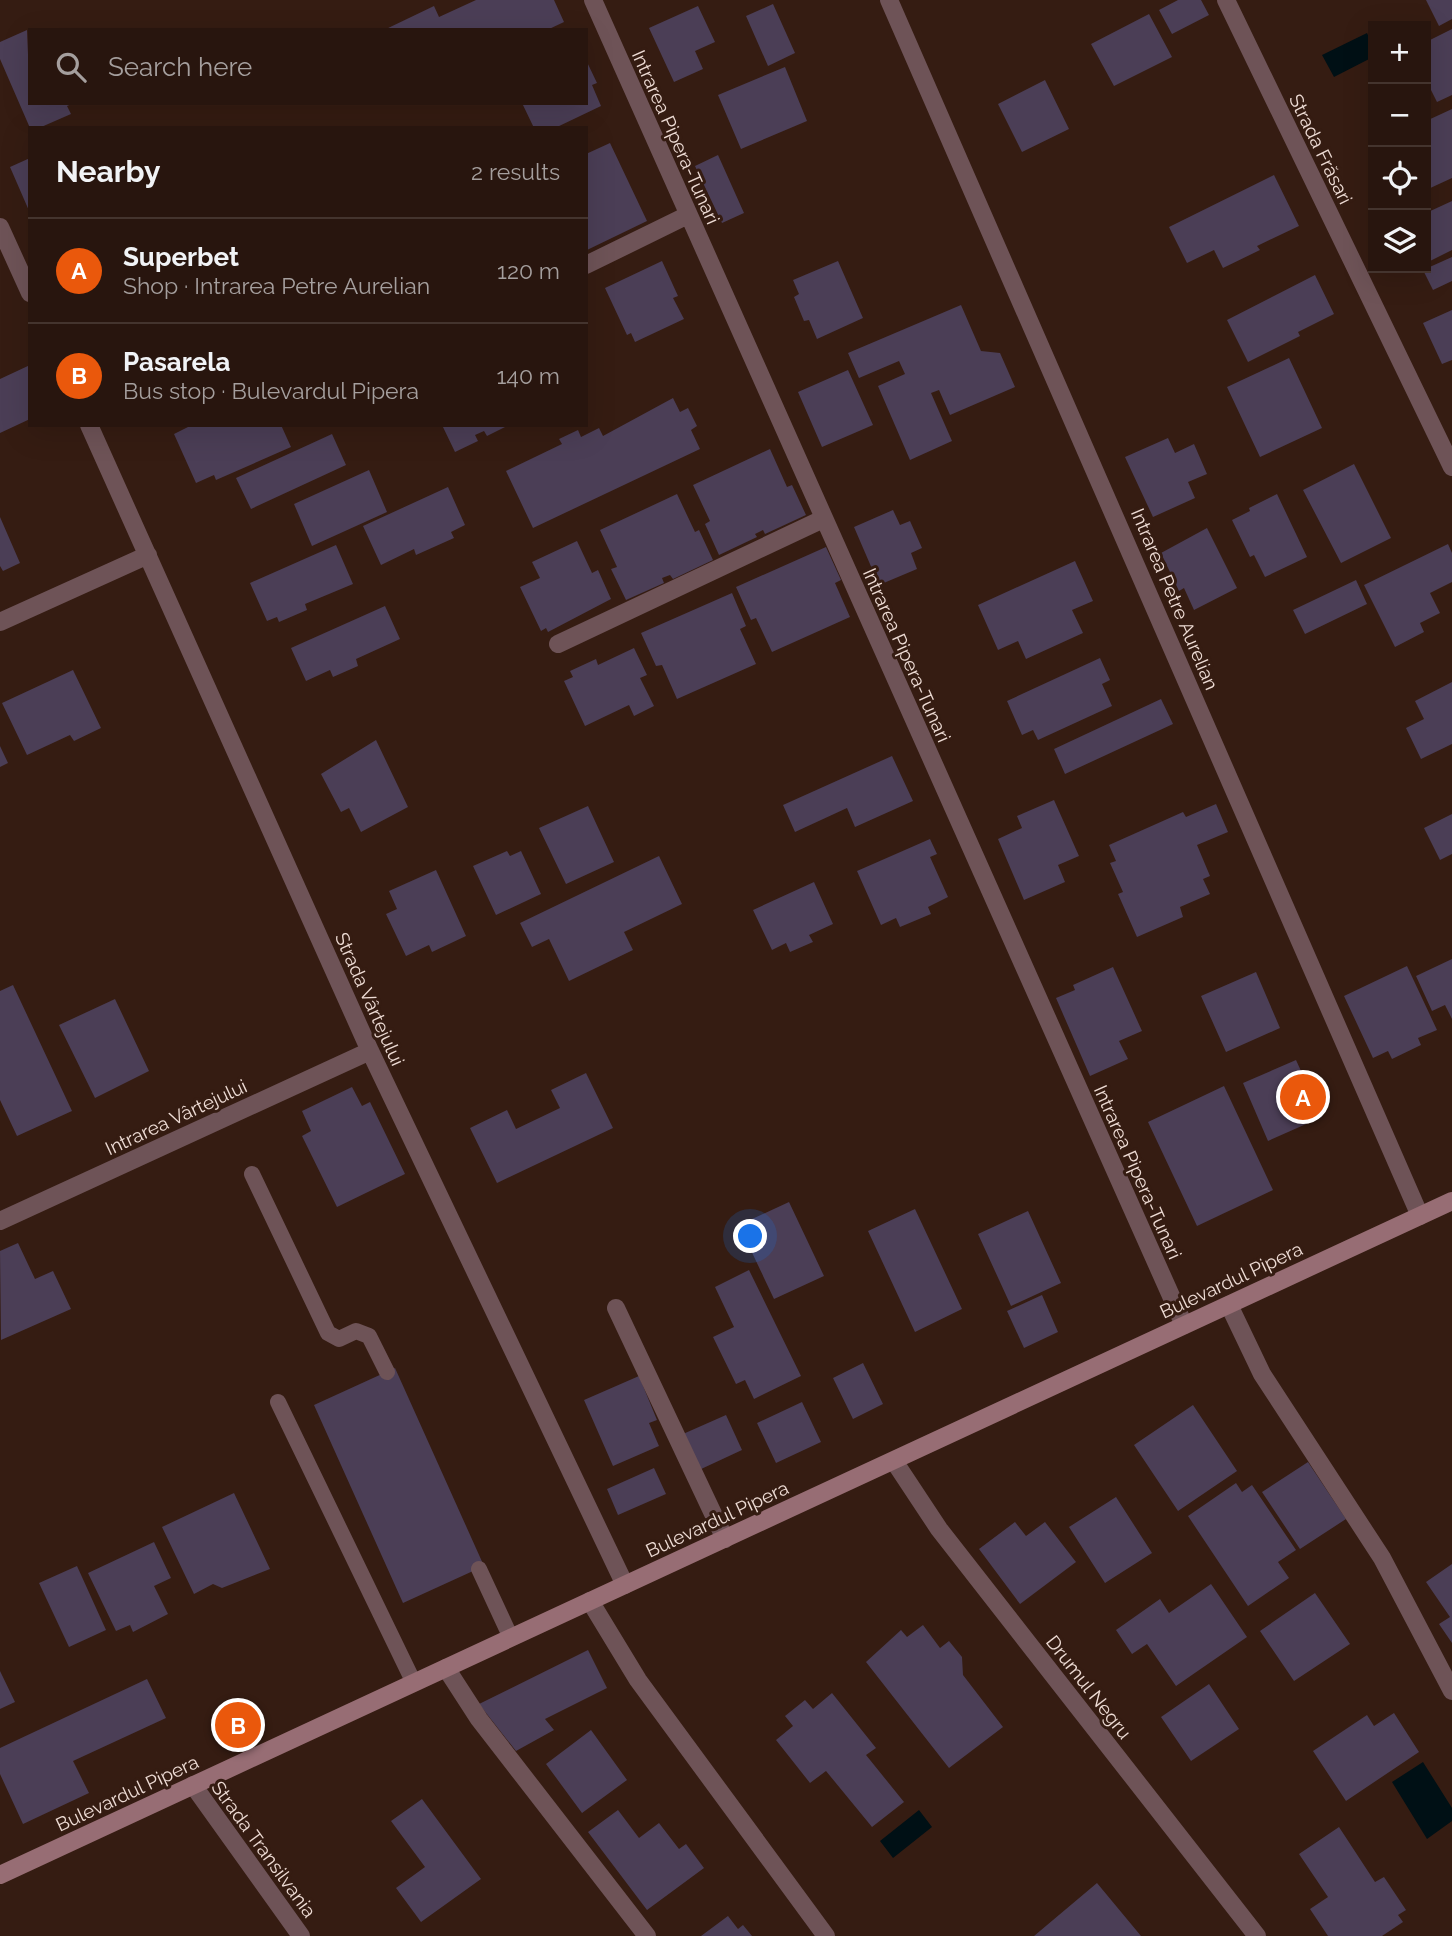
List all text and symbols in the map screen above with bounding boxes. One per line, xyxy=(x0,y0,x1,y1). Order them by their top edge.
map controls xyxy=(1368,21,1431,273)
button: + xyxy=(1368,21,1431,84)
search box xyxy=(28,28,588,105)
street label: Intrarea Pipera-Tunari xyxy=(628,47,724,227)
icon: search xyxy=(52,48,90,86)
text: Search here xyxy=(108,52,252,82)
button: − xyxy=(1368,84,1431,147)
street label: Strada Frăsari xyxy=(1285,90,1357,208)
button: locate xyxy=(1368,147,1431,210)
text: Nearby xyxy=(56,154,160,189)
text: 2 results xyxy=(471,158,560,185)
button: layers xyxy=(1368,210,1431,273)
text: Superbet xyxy=(123,242,239,272)
text: A xyxy=(71,257,87,284)
text: 120 m xyxy=(497,257,560,284)
text: Shop · Intrarea Petre Aurelian xyxy=(123,272,430,299)
text: Pasarela xyxy=(123,347,230,377)
text: B xyxy=(71,362,87,389)
text: 140 m xyxy=(497,362,560,389)
text: Bus stop · Bulevardul Pipera xyxy=(123,377,419,404)
street label: Intrarea Petre Aurelian xyxy=(1127,505,1223,693)
street label: Intrarea Pipera-Tunari xyxy=(859,565,955,745)
street label: Strada Vârtejului xyxy=(331,929,409,1069)
pin: A xyxy=(1280,1071,1326,1123)
street label: Intrarea Vârtejului xyxy=(102,1075,250,1159)
street label: Intrarea Pipera-Tunari xyxy=(1090,1082,1186,1262)
your location xyxy=(733,1219,767,1253)
street label: Bulevardul Pipera xyxy=(1156,1237,1306,1323)
street label: Bulevardul Pipera xyxy=(642,1476,792,1562)
street label: Drumul Negru xyxy=(1042,1631,1136,1743)
pin: B xyxy=(215,1699,261,1751)
street label: Bulevardul Pipera xyxy=(52,1750,202,1836)
street label: Strada Transilvania xyxy=(207,1777,321,1921)

